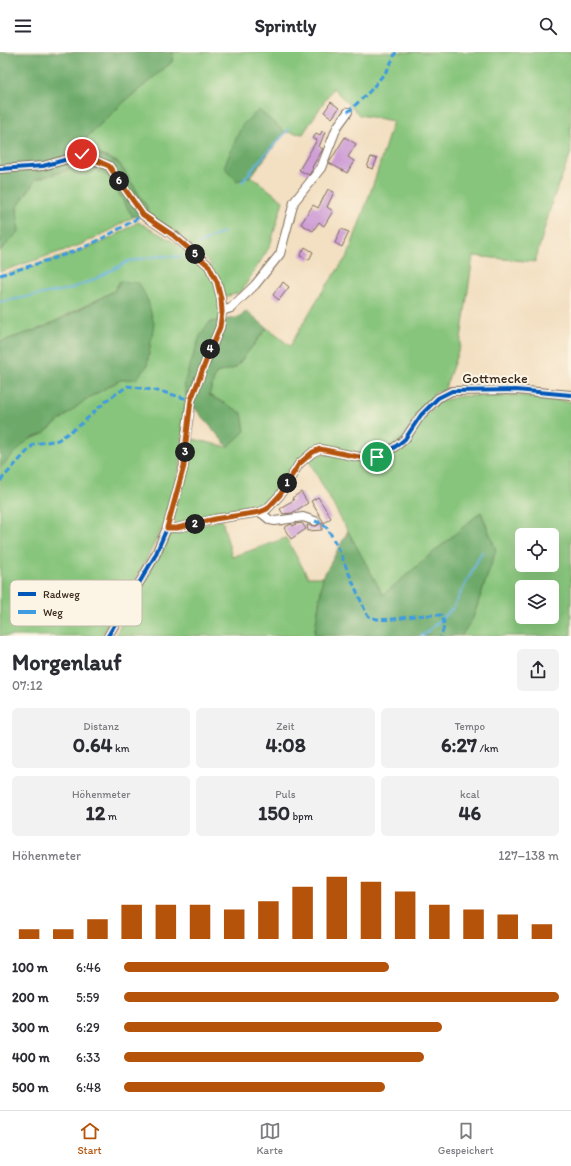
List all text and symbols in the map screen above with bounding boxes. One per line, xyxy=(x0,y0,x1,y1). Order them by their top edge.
icon: menu xyxy=(12,15,34,37)
text: Sprintly xyxy=(255,15,316,37)
icon: search xyxy=(537,15,559,37)
pin xyxy=(65,137,99,171)
icon: check xyxy=(71,143,93,165)
pin: 6 xyxy=(109,171,129,191)
text: 6 xyxy=(116,174,122,187)
pin: 5 xyxy=(185,244,205,264)
text: 5 xyxy=(192,247,198,260)
pin: 4 xyxy=(200,339,220,359)
text: 4 xyxy=(207,342,213,355)
street label: Gottmecke xyxy=(462,370,528,387)
pin xyxy=(360,440,394,474)
pin: 3 xyxy=(175,442,195,462)
text: 3 xyxy=(182,445,188,458)
icon: arrive xyxy=(366,446,388,468)
pin: 1 xyxy=(277,473,297,493)
text: 1 xyxy=(284,476,290,489)
pin: 2 xyxy=(185,514,205,534)
text: 2 xyxy=(192,517,198,530)
map controls xyxy=(515,528,559,624)
button: locate xyxy=(515,528,559,572)
legend xyxy=(10,580,142,626)
button: layers xyxy=(515,580,559,624)
text: Radweg xyxy=(43,588,80,601)
text: Weg xyxy=(43,606,63,619)
text: Morgenlauf xyxy=(12,649,122,676)
button: share xyxy=(517,649,559,691)
text: 07:12 xyxy=(12,678,43,693)
text: Distanz xyxy=(83,720,119,733)
text: Zeit xyxy=(276,720,295,733)
text: Tempo xyxy=(455,720,485,733)
text: 0.64 xyxy=(73,733,113,757)
text: 4:08 xyxy=(265,733,306,757)
text: 6:27 xyxy=(441,733,477,757)
text: km xyxy=(113,742,130,755)
text: /km xyxy=(477,742,499,755)
text: Höhenmeter xyxy=(72,788,130,801)
text: Puls xyxy=(275,788,296,801)
text: kcal xyxy=(460,788,480,801)
text: 12 xyxy=(85,801,105,825)
text: 150 xyxy=(258,801,290,825)
text: 46 xyxy=(459,801,481,825)
text: m xyxy=(105,810,117,823)
text: bpm xyxy=(290,810,313,823)
text: Höhenmeter xyxy=(12,848,81,863)
text: 127–138 m xyxy=(498,848,559,863)
text: 100 m xyxy=(12,960,48,975)
text: 6:46 xyxy=(76,960,101,975)
text: 200 m xyxy=(12,990,49,1005)
text: 5:59 xyxy=(76,990,100,1005)
text: 300 m xyxy=(12,1020,49,1035)
text: 6:29 xyxy=(76,1020,100,1035)
text: 400 m xyxy=(12,1050,50,1065)
text: 6:33 xyxy=(76,1050,100,1065)
text: 500 m xyxy=(12,1080,49,1095)
text: 6:48 xyxy=(76,1080,101,1095)
tab: Start xyxy=(77,1120,102,1157)
tab: Karte xyxy=(257,1120,283,1157)
tab: Gespeichert xyxy=(438,1120,494,1157)

